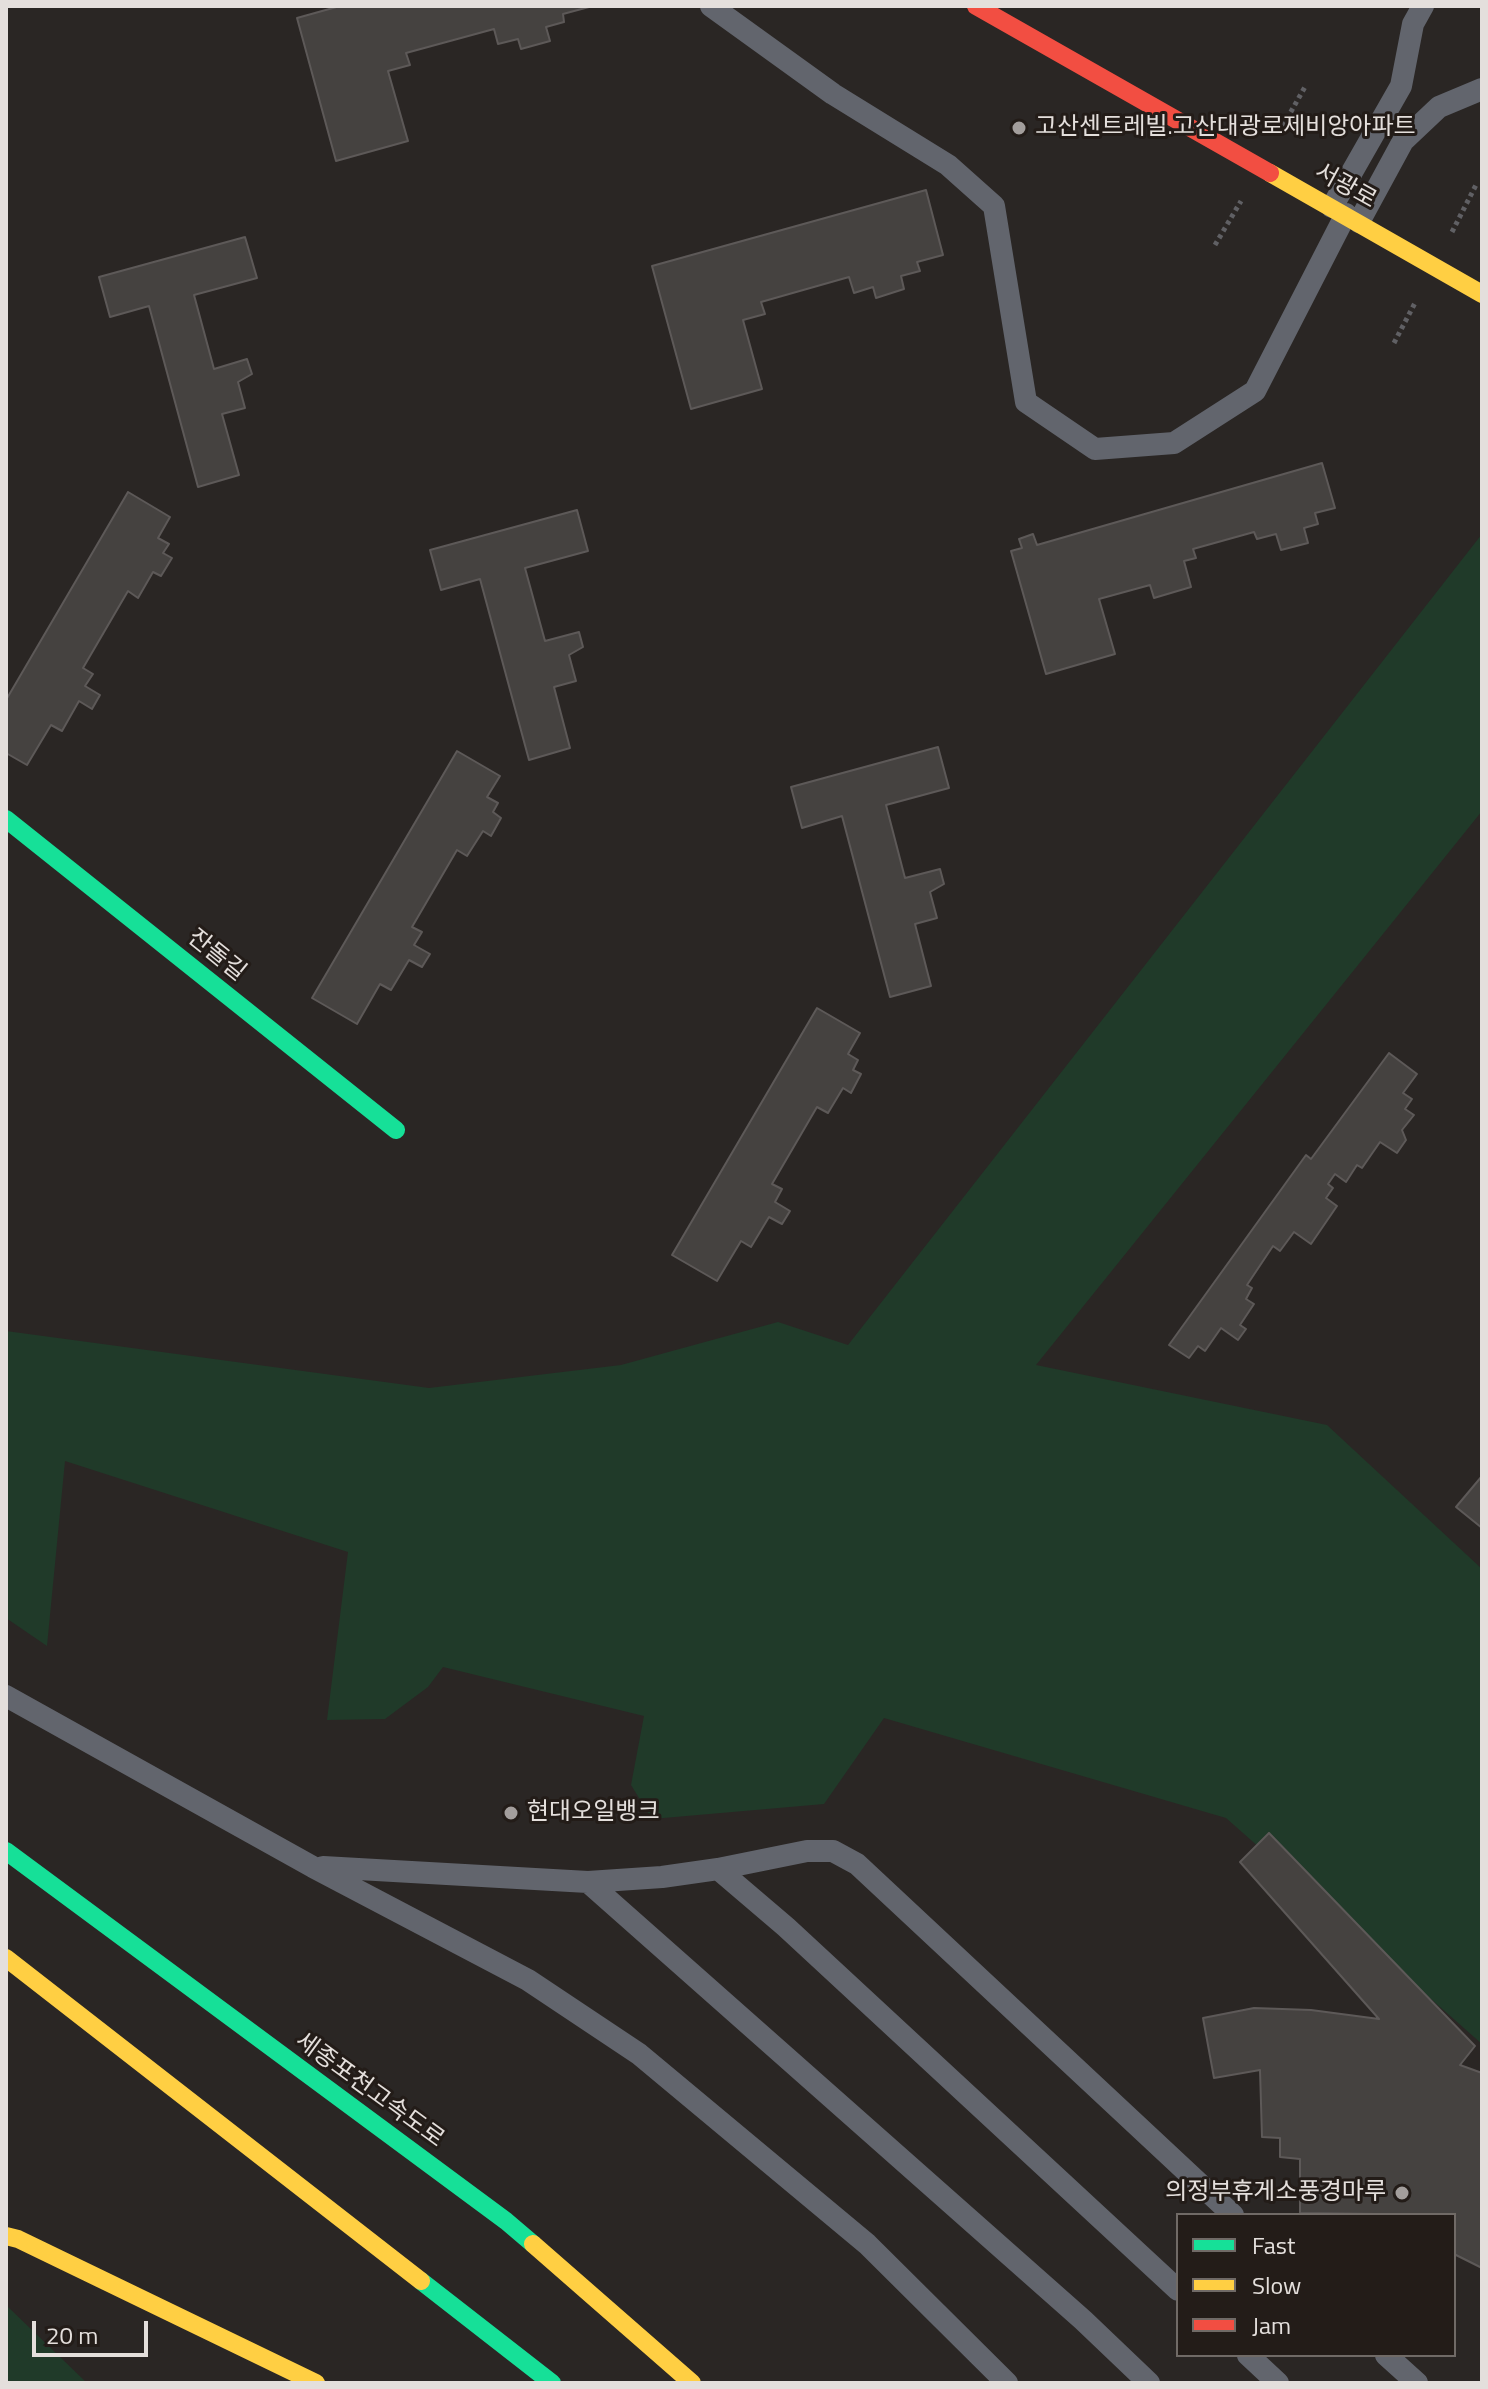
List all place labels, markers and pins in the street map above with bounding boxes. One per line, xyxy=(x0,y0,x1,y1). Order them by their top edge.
place label: 고산센트레빌.고산대광로제비앙아파트 xyxy=(1035,114,1416,142)
marker: 고산센트레빌.고산대광로제비앙아파트 xyxy=(1010,119,1028,137)
place label: 현대오일뱅크 xyxy=(527,1799,659,1827)
marker: 현대오일뱅크 xyxy=(502,1804,520,1822)
place label: 의정부휴게소풍경마루 xyxy=(1165,2179,1386,2207)
marker: 의정부휴게소풍경마루 xyxy=(1393,2184,1411,2202)

